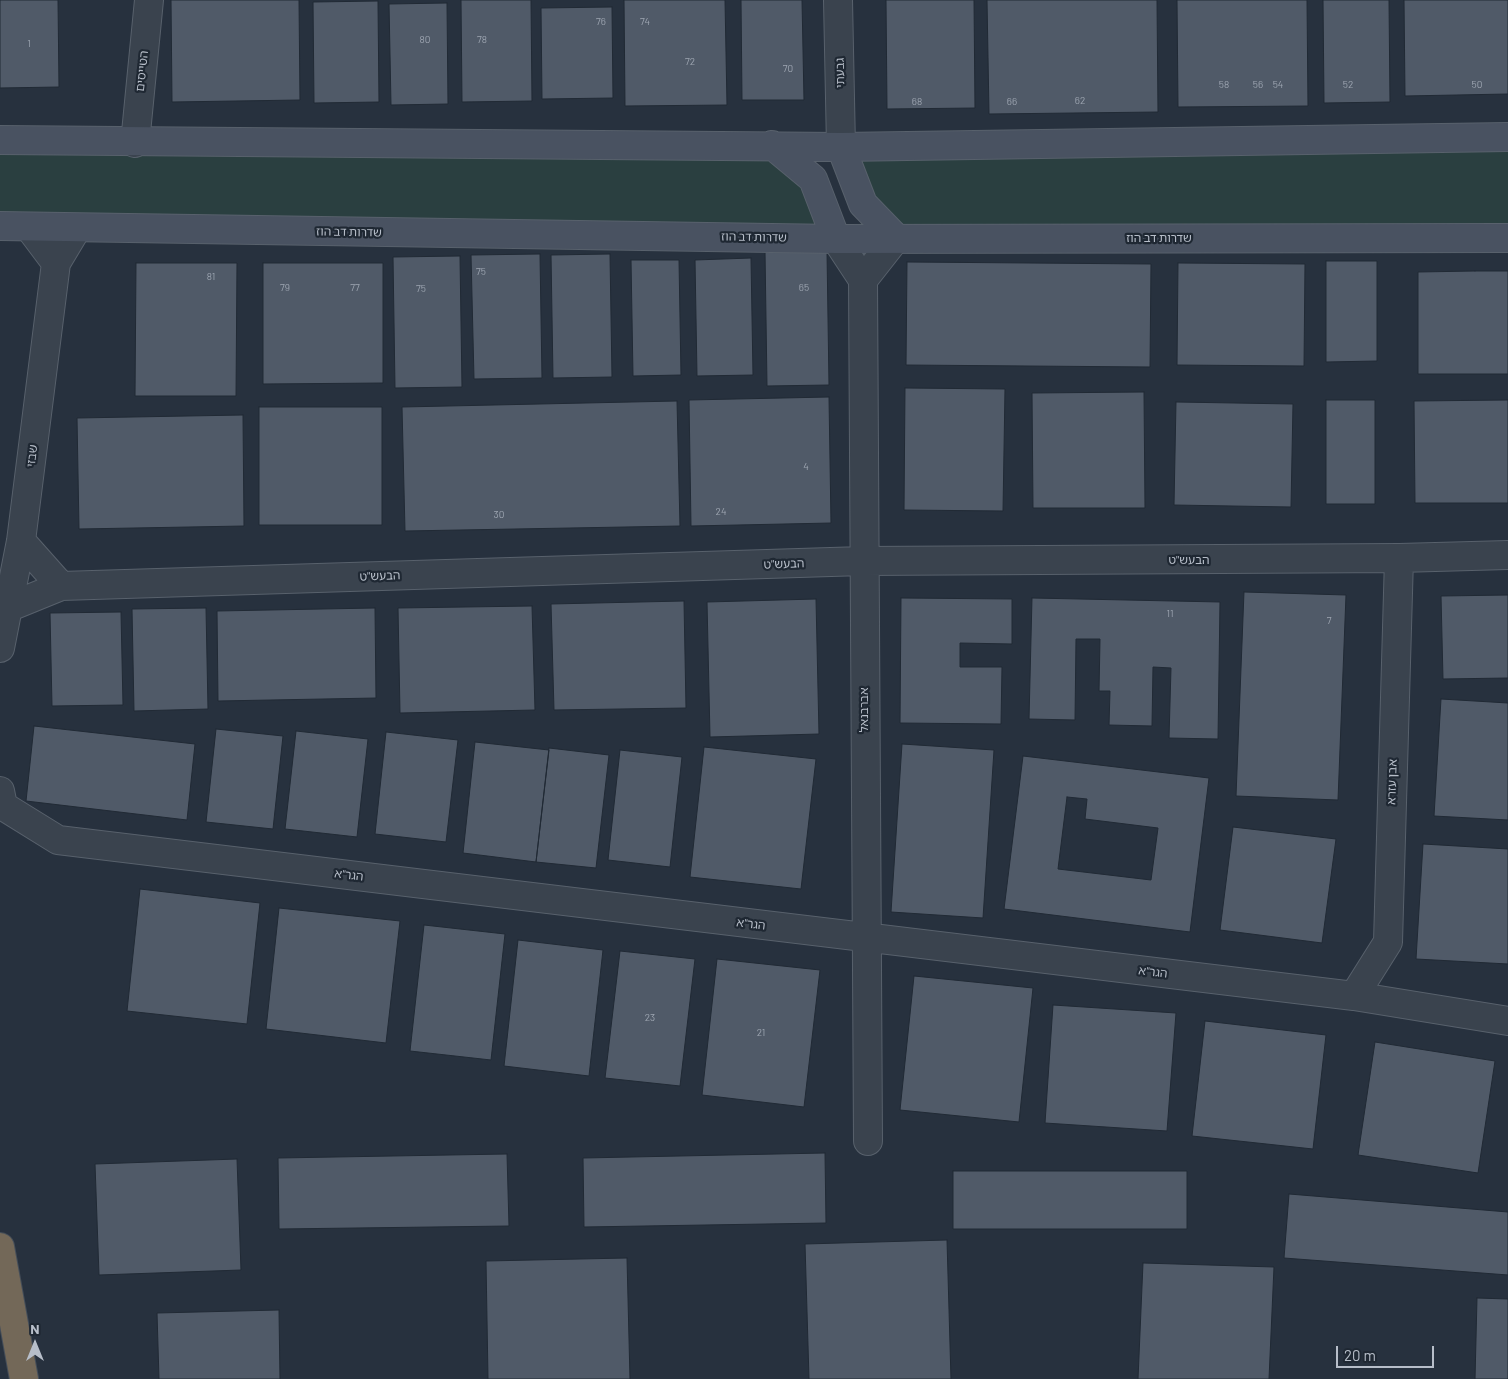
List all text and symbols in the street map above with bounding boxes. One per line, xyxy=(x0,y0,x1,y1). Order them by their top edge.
house number: 76 xyxy=(596,16,606,28)
house number: 74 xyxy=(640,16,650,28)
house number: 80 xyxy=(420,34,430,46)
house number: 78 xyxy=(477,34,487,46)
house number: 1 xyxy=(27,38,31,50)
street label: הטייסים xyxy=(133,50,151,92)
house number: 72 xyxy=(685,56,695,68)
street label: גבעתי xyxy=(833,58,847,88)
house number: 70 xyxy=(783,63,793,75)
house number: 58 xyxy=(1219,79,1229,91)
house number: 56 xyxy=(1253,79,1263,91)
house number: 54 xyxy=(1273,79,1283,91)
house number: 52 xyxy=(1343,79,1353,91)
house number: 50 xyxy=(1472,79,1482,91)
house number: 62 xyxy=(1075,95,1085,107)
house number: 68 xyxy=(912,96,922,108)
house number: 66 xyxy=(1007,96,1017,108)
street label: שדרות דב הוז xyxy=(316,224,382,240)
street label: שדרות דב הוז xyxy=(721,229,787,245)
street label: שדרות דב הוז xyxy=(1126,231,1192,245)
house number: 75 xyxy=(476,266,486,278)
house number: 81 xyxy=(207,271,215,283)
house number: 79 xyxy=(280,282,290,294)
house number: 77 xyxy=(350,282,360,294)
house number: 65 xyxy=(799,282,809,294)
house number: 75 xyxy=(416,283,426,295)
street label: שבזי xyxy=(23,444,41,468)
house number: 4 xyxy=(803,461,809,473)
house number: 24 xyxy=(716,506,726,518)
house number: 30 xyxy=(494,509,504,521)
street label: הבעש"ט xyxy=(1168,553,1210,567)
street label: הבעש"ט xyxy=(763,556,805,572)
street label: הבעש"ט xyxy=(359,568,401,584)
house number: 11 xyxy=(1166,608,1174,620)
house number: 7 xyxy=(1327,615,1331,627)
street label: אברבנאל xyxy=(857,687,871,733)
street label: אבן עזרא xyxy=(1384,759,1400,805)
street label: הגר"א xyxy=(334,866,364,884)
street label: הגר"א xyxy=(736,915,766,933)
street label: הגר"א xyxy=(1138,963,1168,981)
house number: 23 xyxy=(645,1012,655,1024)
house number: 21 xyxy=(757,1027,765,1039)
north arrow xyxy=(10,1319,60,1369)
text: N xyxy=(30,1320,40,1337)
scale bar xyxy=(1338,1336,1436,1368)
text: 20 m xyxy=(1344,1346,1376,1364)

